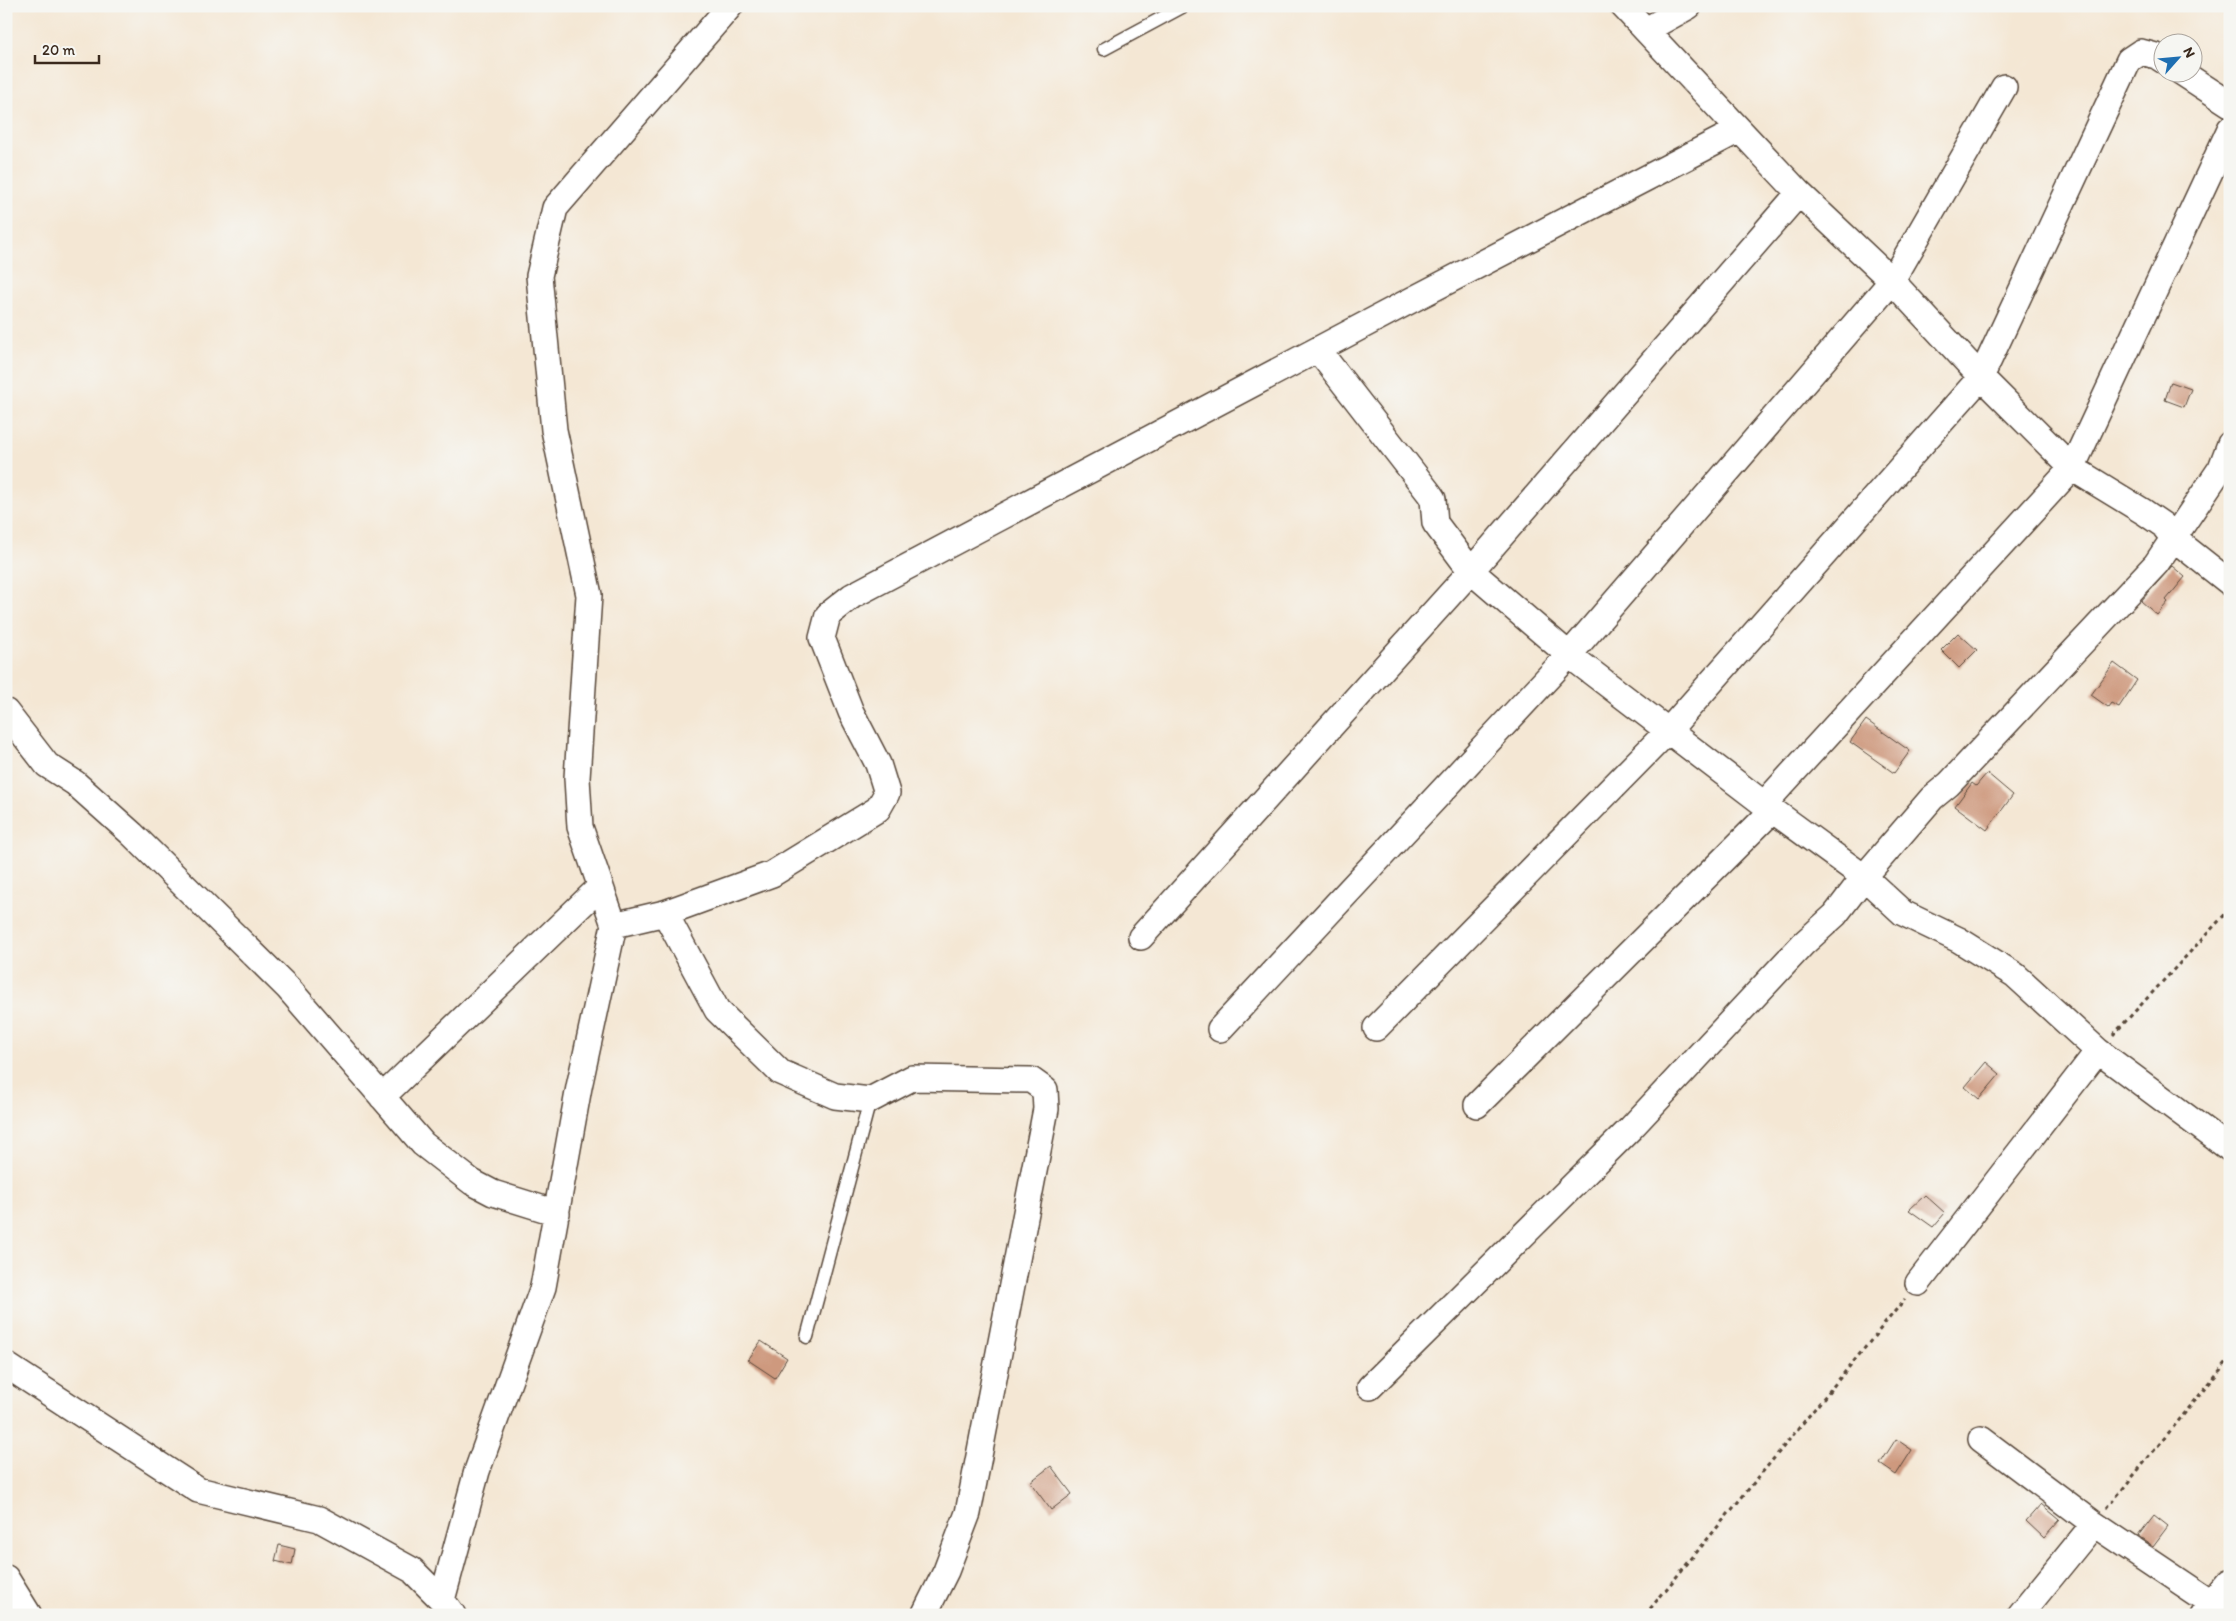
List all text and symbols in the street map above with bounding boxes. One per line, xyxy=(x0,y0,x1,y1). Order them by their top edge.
scale bar xyxy=(35,32,99,64)
north arrow xyxy=(2154,32,2204,82)
text: 20 m xyxy=(42,41,76,59)
text: N xyxy=(2179,44,2199,60)

